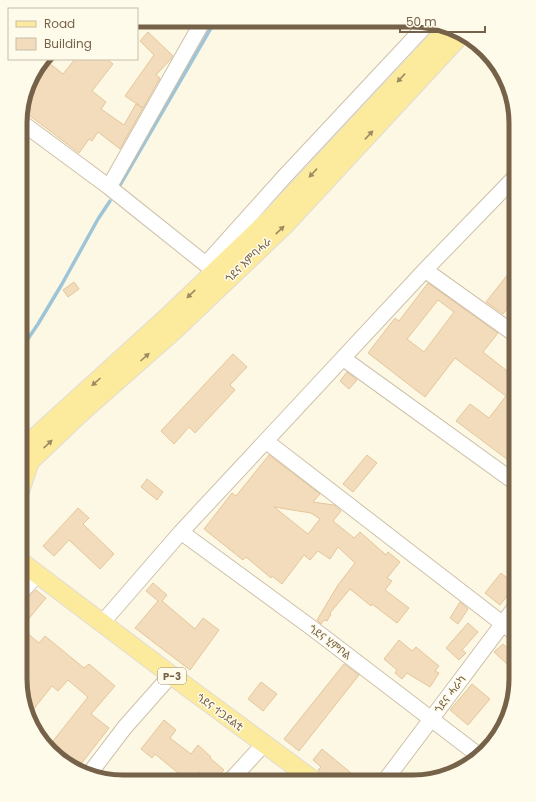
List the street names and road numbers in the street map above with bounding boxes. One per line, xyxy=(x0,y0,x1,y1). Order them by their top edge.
street label: ጎደና እምባሓራ xyxy=(221,233,275,286)
street label: ጎደና ሂምቦል xyxy=(305,621,355,664)
road number: P-3 xyxy=(158,668,186,684)
street label: ጎደና ሓራካ xyxy=(430,672,470,716)
street label: ጎደና ተጋደልቲ xyxy=(193,690,247,735)

